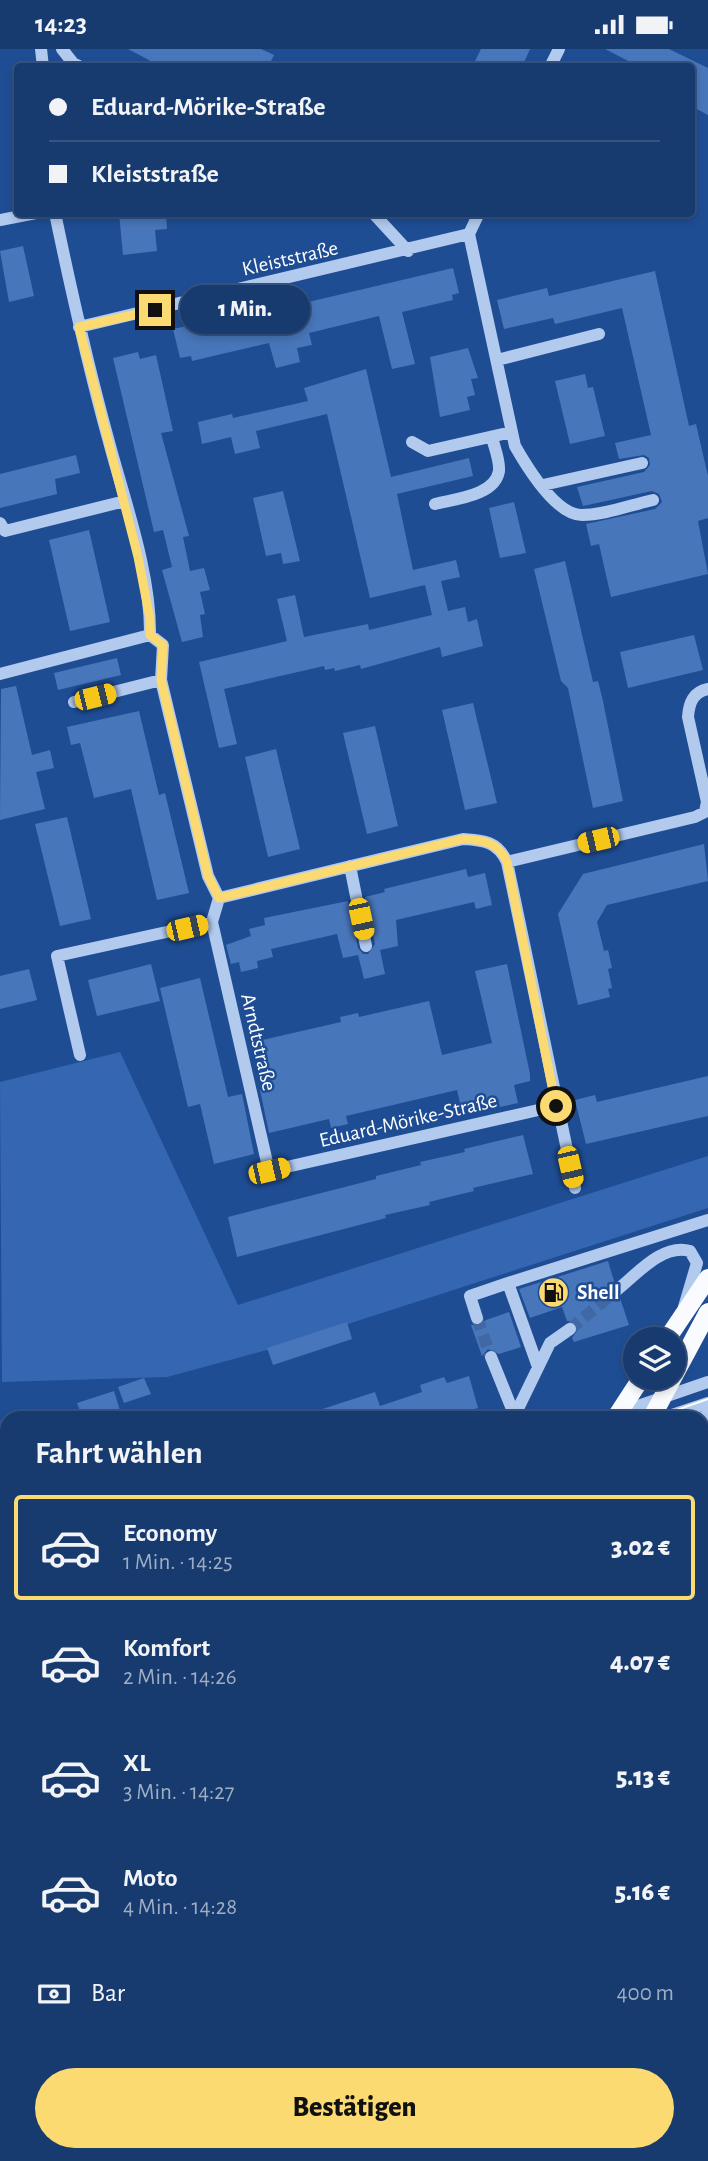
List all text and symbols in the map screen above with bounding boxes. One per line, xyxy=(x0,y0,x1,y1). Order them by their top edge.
text: 14:23 xyxy=(35,11,87,37)
text: Eduard-Mörike-Straße xyxy=(91,94,326,120)
text: Kleiststraße xyxy=(91,161,219,187)
street label: Kleiststraße xyxy=(240,237,340,280)
callout: 1 Min. xyxy=(180,285,309,335)
route end xyxy=(139,294,171,326)
text: 1 Min. xyxy=(218,298,272,321)
car xyxy=(73,682,118,712)
car xyxy=(576,825,621,855)
car xyxy=(347,896,376,942)
car xyxy=(165,913,210,943)
street label: Arndtstraße xyxy=(237,991,280,1093)
street label: Eduard-Mörike-Straße xyxy=(317,1090,499,1151)
route start xyxy=(540,1090,572,1122)
car xyxy=(556,1144,585,1190)
car xyxy=(247,1156,292,1186)
fuel station icon: Shell xyxy=(537,1275,571,1309)
place label: Shell xyxy=(577,1282,619,1303)
map controls xyxy=(623,1327,686,1390)
button: layers xyxy=(623,1327,686,1390)
text: Fahrt wählen xyxy=(35,1437,203,1469)
icon: car xyxy=(39,1516,102,1579)
text: Economy xyxy=(123,1520,217,1546)
text: 3.02 € xyxy=(611,1534,670,1560)
text: 1 Min. · 14:25 xyxy=(123,1551,233,1574)
icon: car xyxy=(39,1631,102,1694)
text: Komfort xyxy=(123,1635,210,1661)
text: 4.07 € xyxy=(610,1649,670,1675)
text: 2 Min. · 14:26 xyxy=(123,1666,236,1689)
icon: car xyxy=(39,1746,102,1809)
text: XL xyxy=(123,1750,150,1776)
text: 5.13 € xyxy=(616,1764,670,1790)
text: 3 Min. · 14:27 xyxy=(123,1781,234,1804)
icon: car xyxy=(39,1861,102,1924)
text: Moto xyxy=(123,1865,178,1891)
text: 5.16 € xyxy=(615,1879,670,1905)
text: 4 Min. · 14:28 xyxy=(123,1896,237,1919)
icon: cash xyxy=(35,1975,73,2013)
text: Bar xyxy=(91,1980,125,2006)
text: 400 m xyxy=(616,1982,674,2005)
button: Bestätigen xyxy=(35,2068,674,2148)

